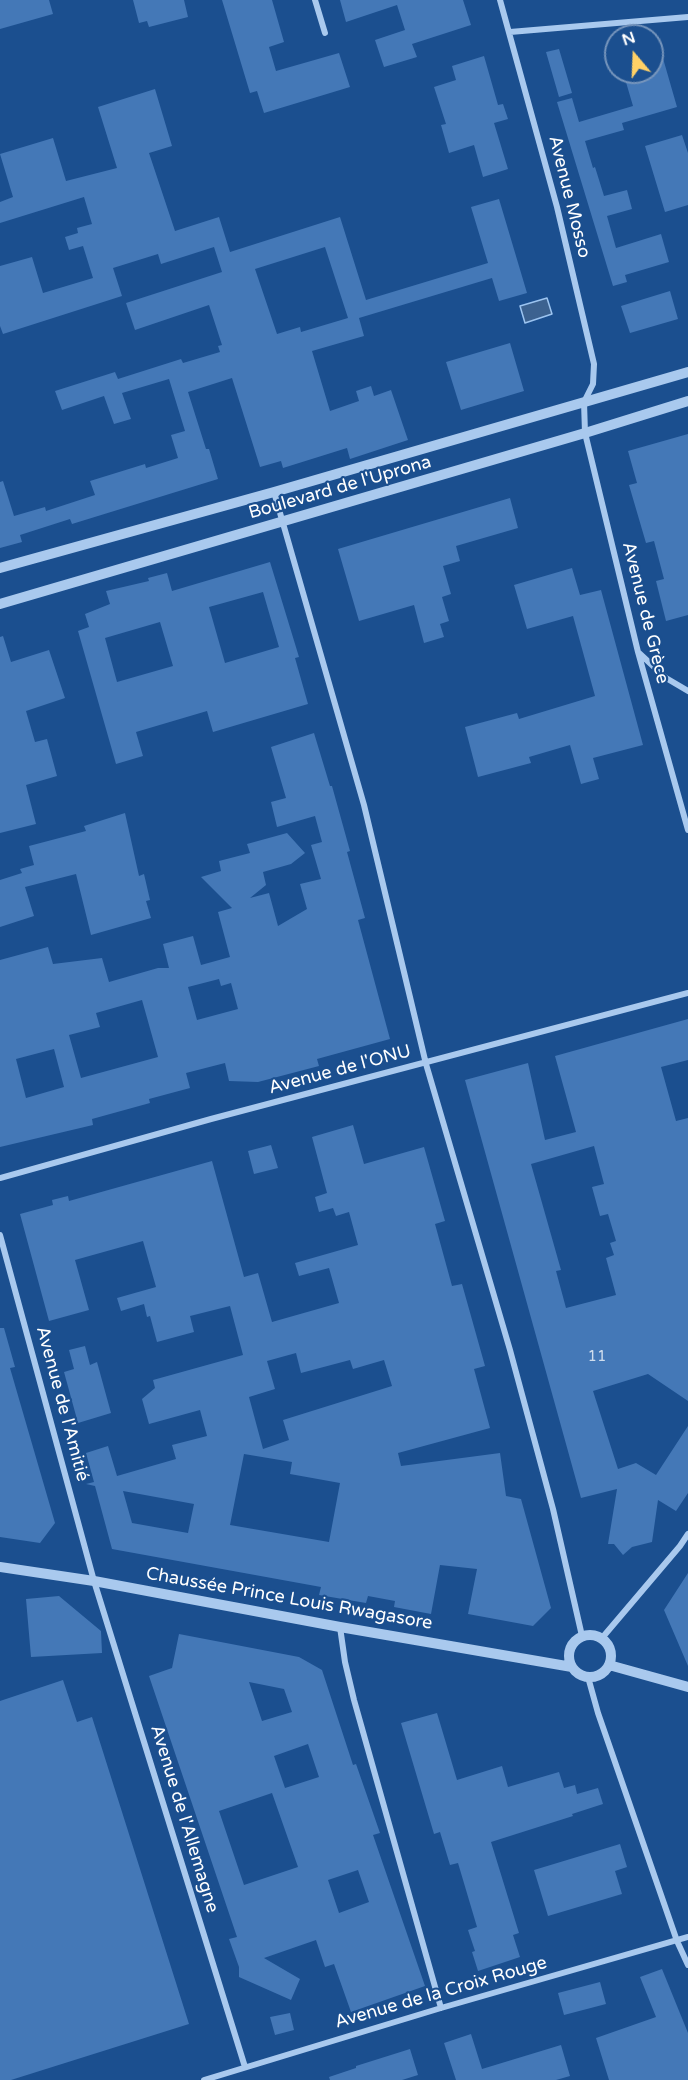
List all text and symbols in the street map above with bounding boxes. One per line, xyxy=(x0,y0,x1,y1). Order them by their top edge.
north arrow xyxy=(604,24,664,84)
text: N xyxy=(619,27,638,50)
street label: Avenue Mosso xyxy=(543,134,595,260)
street label: Boulevard de l'Uprona xyxy=(246,452,434,524)
street label: Avenue de Grèce xyxy=(617,540,673,686)
street label: Avenue de l'ONU xyxy=(266,1041,414,1099)
street label: Avenue de l'Amitié xyxy=(31,1324,93,1484)
house number: 11 xyxy=(588,1348,606,1366)
street label: Chaussée Prince Louis Rwagasore xyxy=(144,1563,434,1635)
street label: Avenue de l'Allemagne xyxy=(145,1722,223,1916)
street label: Avenue de la Croix Rouge xyxy=(332,1952,550,2034)

